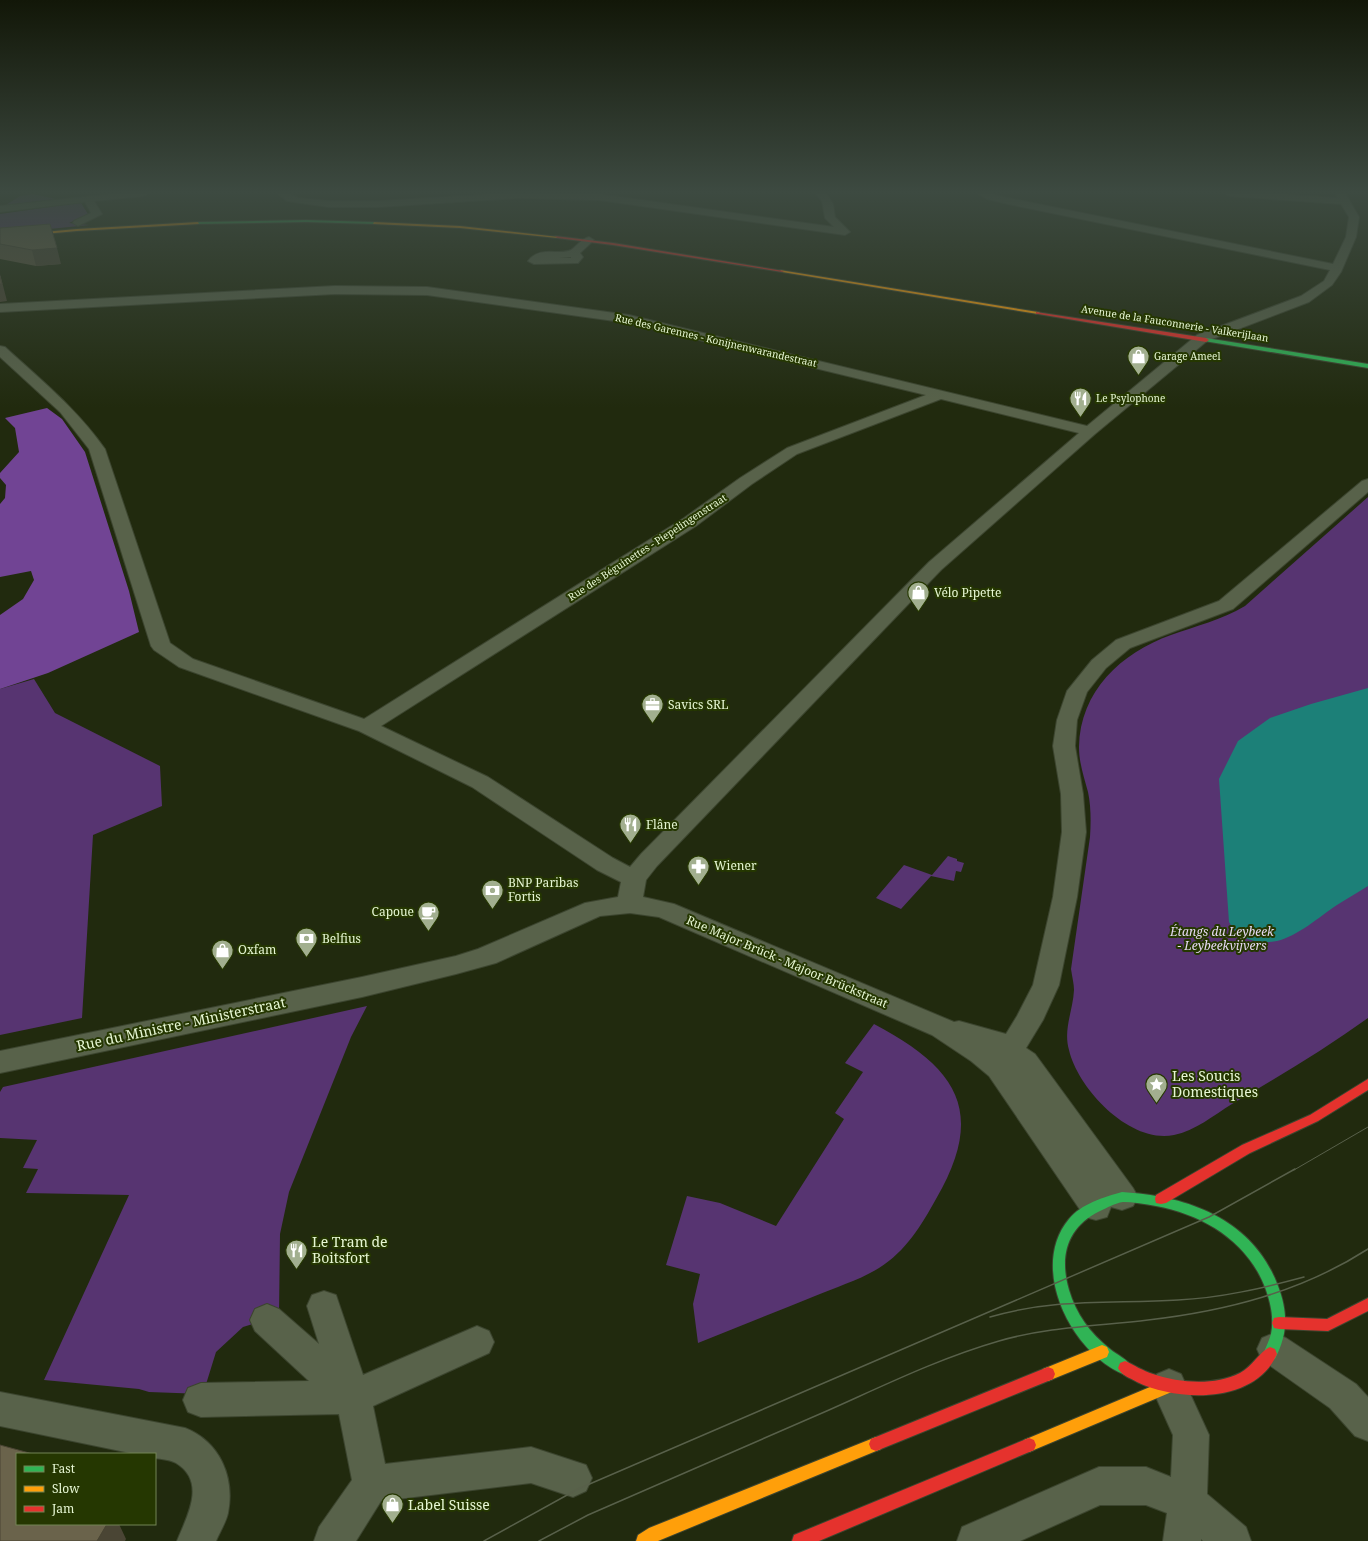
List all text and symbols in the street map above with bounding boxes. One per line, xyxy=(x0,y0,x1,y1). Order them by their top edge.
street label: Avenue de la Fauconnerie - Valkerijlaan xyxy=(1080,301,1270,345)
street label: Rue des Garennes - Konijnenwarandestraat xyxy=(614,310,819,370)
shop icon: Garage Ameel xyxy=(1125,343,1151,376)
place label: Garage Ameel xyxy=(1154,349,1221,363)
restaurant icon: Le Psylophone xyxy=(1067,385,1093,418)
place label: Le Psylophone xyxy=(1096,391,1165,405)
street label: Rue des Béguinettes - Piepelingenstraat xyxy=(565,490,729,604)
shop icon: Vélo Pipette xyxy=(906,580,932,613)
place label: Vélo Pipette xyxy=(934,584,1001,601)
office icon: Savics SRL xyxy=(640,692,666,725)
place label: Savics SRL xyxy=(668,696,728,713)
restaurant icon: Flâne xyxy=(618,812,644,845)
place label: Flâne xyxy=(646,816,678,833)
pharmacy icon: Wiener xyxy=(685,853,711,886)
place label: Wiener xyxy=(714,857,757,874)
place label: BNP Paribas Fortis xyxy=(508,874,578,905)
bank icon: BNP Paribas Fortis xyxy=(479,877,505,910)
cafe icon: Capoue xyxy=(416,899,442,932)
place label: Capoue xyxy=(372,903,414,920)
street label: Rue Major Brück - Majoor Brückstraat xyxy=(684,911,891,1012)
park label: Étangs du Leybeek - Leybeekvijvers xyxy=(1169,923,1275,954)
bank icon: Belfius xyxy=(294,926,320,959)
place label: Belfius xyxy=(322,930,361,947)
shop icon: Oxfam xyxy=(209,937,235,970)
place label: Oxfam xyxy=(238,941,276,958)
street label: Rue du Ministre - Ministerstraat xyxy=(75,992,287,1055)
place label: Les Soucis Domestiques xyxy=(1172,1066,1258,1101)
place icon: Les Soucis Domestiques xyxy=(1144,1071,1170,1104)
place label: Le Tram de Boitsfort xyxy=(312,1232,388,1267)
restaurant icon: Le Tram de Boitsfort xyxy=(283,1237,309,1270)
legend xyxy=(16,1453,156,1525)
text: Fast xyxy=(52,1460,75,1477)
text: Slow xyxy=(52,1480,80,1497)
shop icon: Label Suisse xyxy=(380,1492,406,1525)
place label: Label Suisse xyxy=(408,1495,490,1514)
text: Jam xyxy=(51,1500,74,1517)

